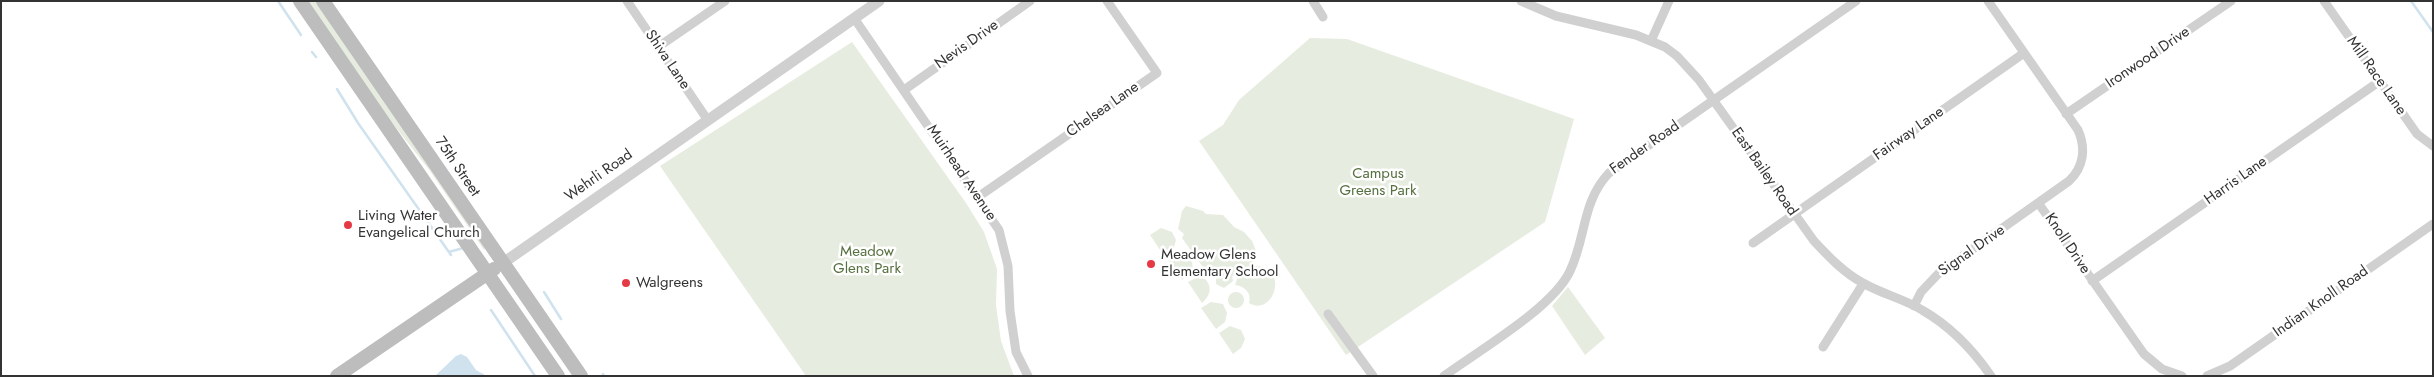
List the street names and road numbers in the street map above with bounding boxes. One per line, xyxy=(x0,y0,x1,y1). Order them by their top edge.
street label: Nevis Drive xyxy=(932,17,1002,73)
street label: Ironwood Drive xyxy=(2103,23,2193,93)
street label: Shiva Lane xyxy=(641,27,693,93)
street label: Mill Race Lane xyxy=(2342,33,2410,119)
street label: Chelsea Lane xyxy=(1063,78,1143,142)
street label: Fairway Lane xyxy=(1870,103,1948,165)
street label: Fender Road xyxy=(1607,117,1683,179)
street label: Muirhead Avenue xyxy=(922,122,1000,224)
street label: East Bailey Road xyxy=(1727,124,1801,220)
street label: 75th Street xyxy=(430,134,484,200)
street label: Wehrli Road xyxy=(562,146,636,206)
street label: Harris Lane xyxy=(2201,153,2271,209)
street label: Knoll Drive xyxy=(2040,210,2094,278)
street label: Signal Drive xyxy=(1935,222,2009,280)
street label: Indian Knoll Road xyxy=(2270,263,2372,341)

